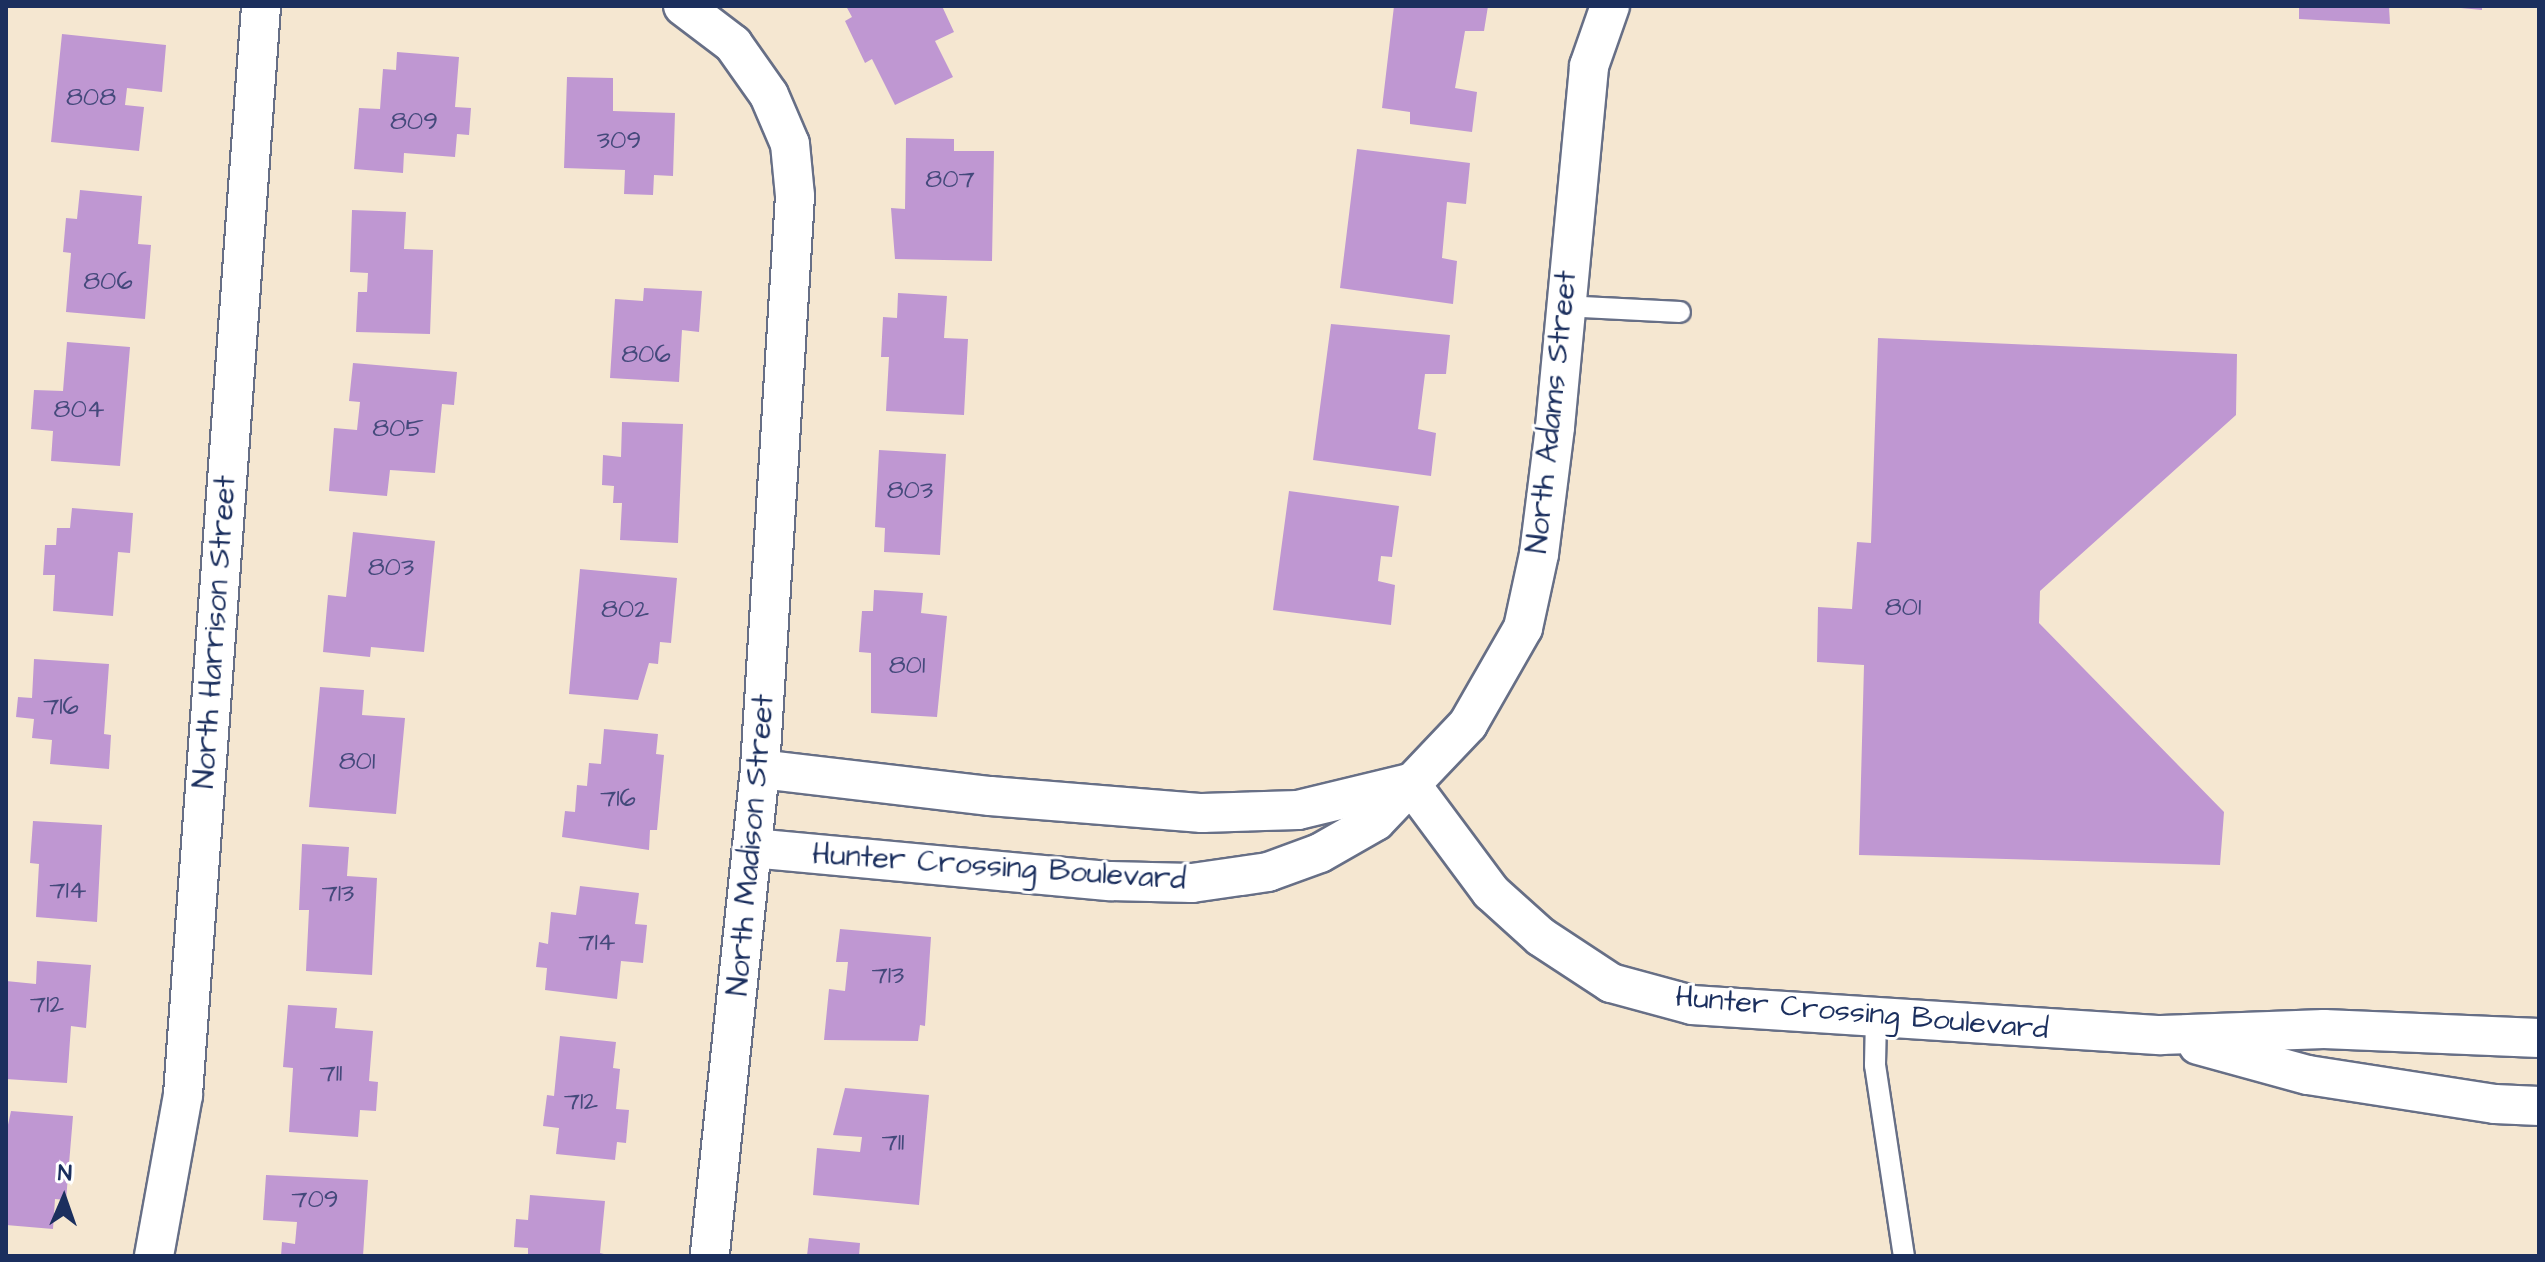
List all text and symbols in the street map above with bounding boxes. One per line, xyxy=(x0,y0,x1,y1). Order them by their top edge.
house number: 808 xyxy=(66,82,116,114)
house number: 809 xyxy=(390,106,438,138)
house number: 309 xyxy=(597,125,641,157)
house number: 807 xyxy=(925,164,975,196)
house number: 806 xyxy=(83,266,133,298)
street label: North Adams Street xyxy=(1519,269,1585,555)
house number: 806 xyxy=(621,339,671,371)
house number: 804 xyxy=(54,394,104,426)
house number: 805 xyxy=(372,413,424,445)
street label: North Harrison Street xyxy=(186,474,244,790)
house number: 803 xyxy=(887,475,933,507)
house number: 803 xyxy=(368,552,414,584)
house number: 801 xyxy=(1885,592,1921,624)
house number: 802 xyxy=(601,594,649,626)
house number: 801 xyxy=(889,650,925,682)
house number: 716 xyxy=(43,691,79,723)
street label: North Madison Street xyxy=(720,693,782,997)
house number: 801 xyxy=(339,746,375,778)
house number: 716 xyxy=(600,783,636,815)
street label: Hunter Crossing Boulevard xyxy=(811,836,1187,898)
house number: 714 xyxy=(49,875,87,907)
house number: 713 xyxy=(322,878,354,910)
house number: 714 xyxy=(578,927,616,959)
house number: 713 xyxy=(872,960,904,992)
street label: Hunter Crossing Boulevard xyxy=(1674,979,2050,1047)
house number: 712 xyxy=(30,989,64,1021)
house number: 711 xyxy=(320,1058,342,1090)
house number: 712 xyxy=(564,1086,598,1118)
house number: 711 xyxy=(882,1127,904,1159)
north arrow xyxy=(24,1158,104,1238)
text: N xyxy=(57,1158,72,1189)
house number: 709 xyxy=(291,1184,339,1216)

